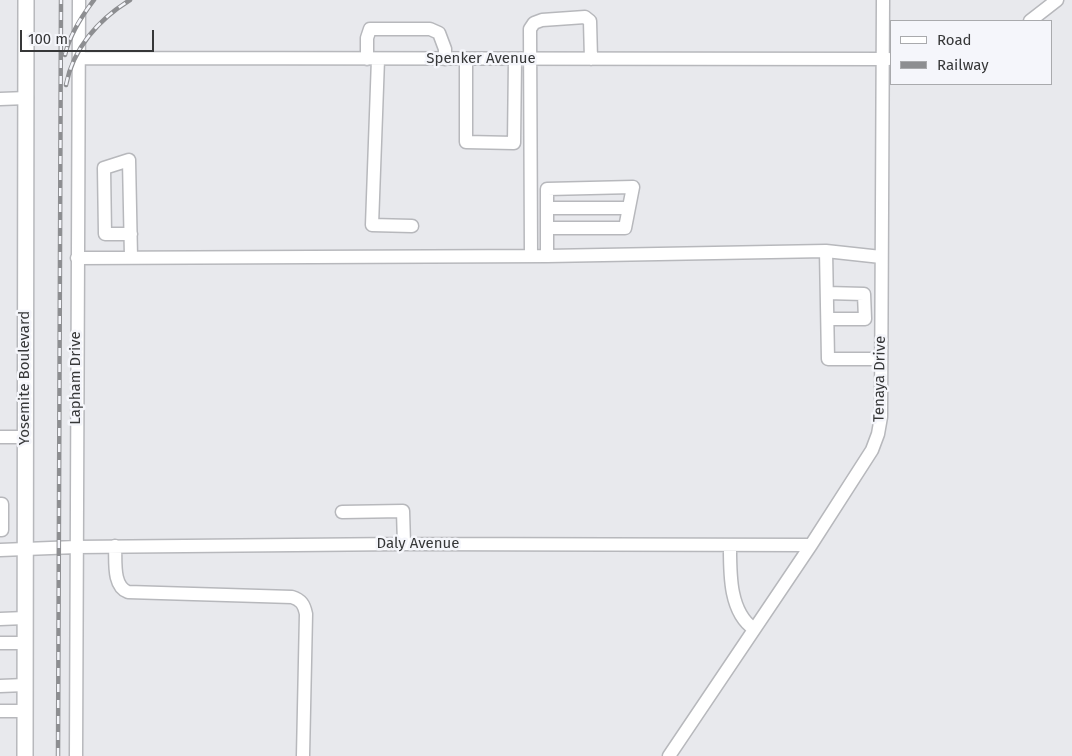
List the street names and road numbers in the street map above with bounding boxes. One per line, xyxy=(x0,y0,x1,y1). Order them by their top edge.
street label: Spenker Avenue xyxy=(426,50,536,68)
street label: Yosemite Boulevard xyxy=(16,311,34,445)
street label: Lapham Drive xyxy=(67,331,85,425)
street label: Tenaya Drive xyxy=(870,336,890,422)
street label: Daly Avenue xyxy=(377,535,459,553)

